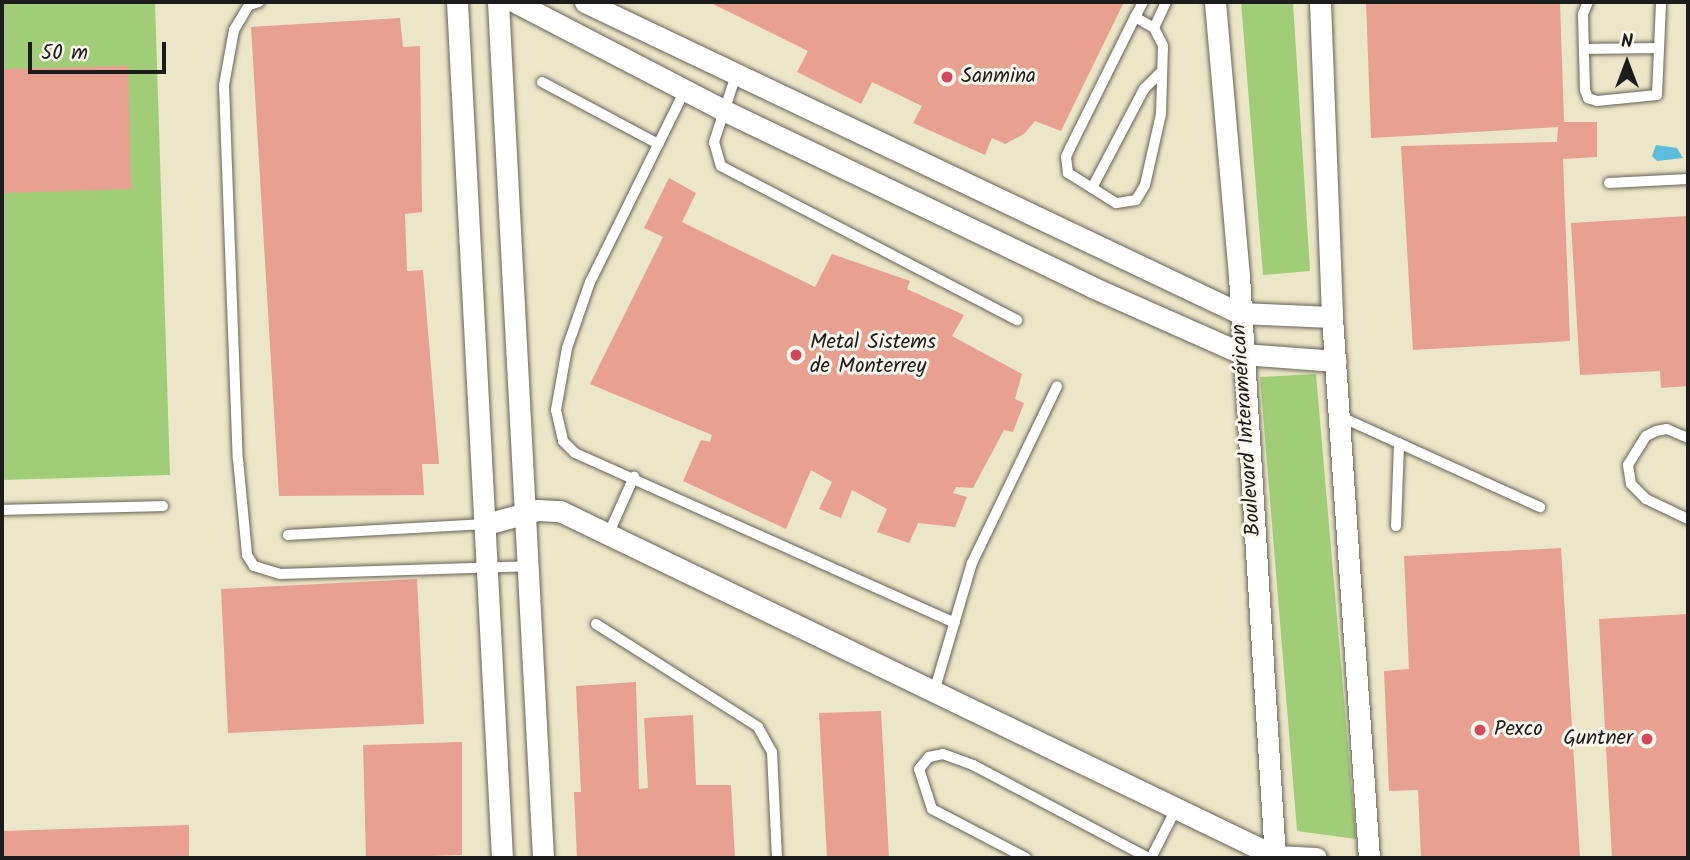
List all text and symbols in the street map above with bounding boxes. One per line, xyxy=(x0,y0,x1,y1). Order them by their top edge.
text: N xyxy=(1621,27,1633,57)
scale bar xyxy=(32,28,170,72)
north arrow xyxy=(1592,28,1662,98)
text: 50 m xyxy=(41,37,88,70)
place label: Sanmina xyxy=(961,64,1036,90)
marker: Sanmina xyxy=(939,69,955,85)
street label: Boulevard Interamérican xyxy=(1227,323,1267,537)
place label: Metal Sistems de Monterrey xyxy=(810,330,936,380)
marker: Metal Sistems de Monterrey xyxy=(788,347,804,363)
place label: Pexco xyxy=(1494,717,1543,743)
marker: Pexco xyxy=(1472,722,1488,738)
place label: Guntner xyxy=(1563,726,1633,752)
marker: Guntner xyxy=(1639,731,1655,747)

